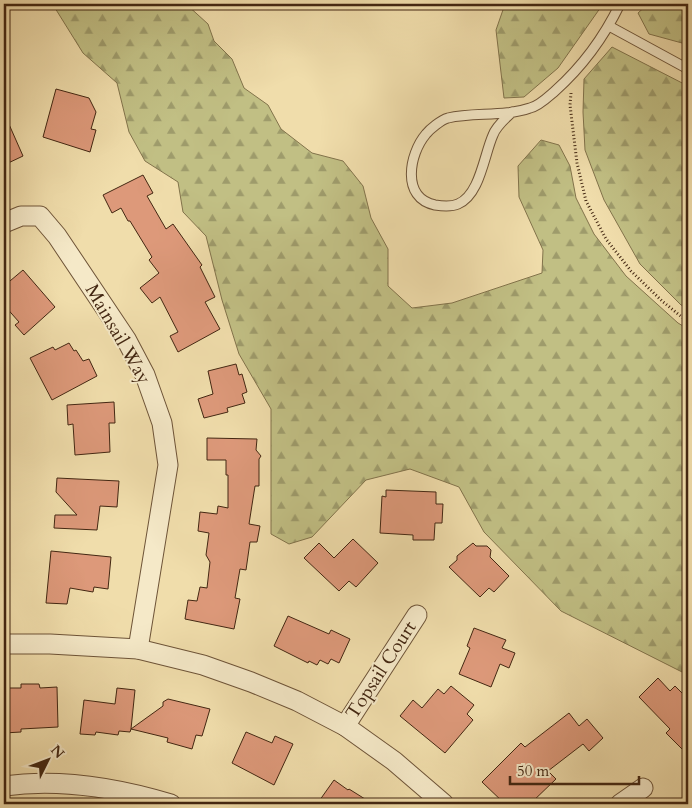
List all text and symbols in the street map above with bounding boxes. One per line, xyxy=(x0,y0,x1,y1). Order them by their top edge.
street label: Mainsail Way xyxy=(79,279,157,389)
street label: Topsail Court xyxy=(340,616,422,724)
north arrow xyxy=(22,736,72,786)
text: N xyxy=(46,741,68,763)
scale bar xyxy=(510,753,638,785)
text: 50 m xyxy=(517,761,549,781)

